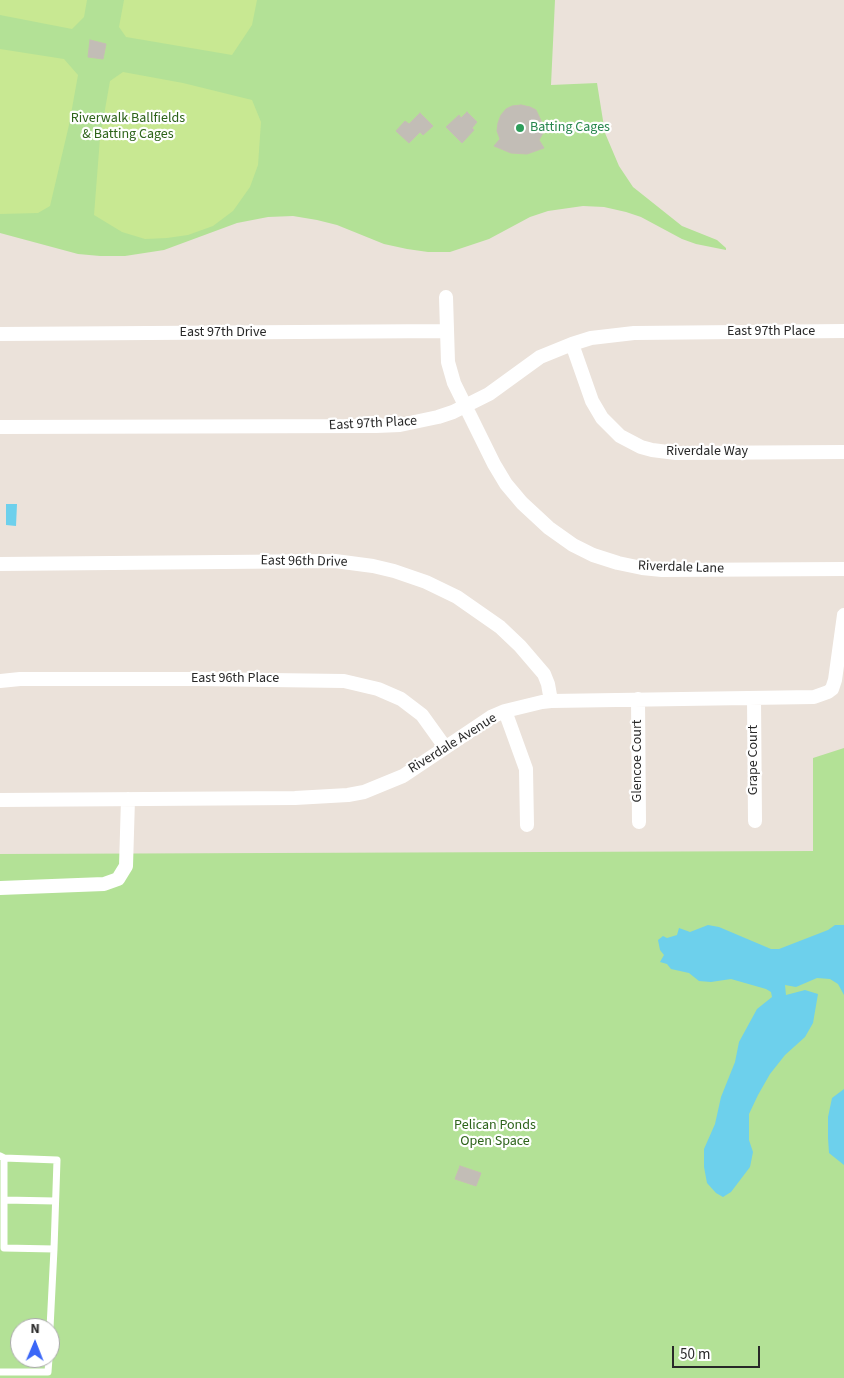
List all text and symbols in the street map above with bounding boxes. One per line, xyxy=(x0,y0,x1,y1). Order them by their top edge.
park label: Riverwalk Ballfields & Batting Cages xyxy=(71,111,185,144)
place label: Batting Cages xyxy=(530,120,610,136)
marker: Batting Cages xyxy=(514,122,526,134)
street label: East 97th Place xyxy=(727,324,815,340)
street label: East 97th Drive xyxy=(180,325,266,341)
street label: East 97th Place xyxy=(329,413,417,435)
street label: Riverdale Way xyxy=(666,444,748,460)
street label: East 96th Drive xyxy=(260,553,348,571)
street label: Riverdale Lane xyxy=(638,558,724,578)
street label: East 96th Place xyxy=(191,671,279,687)
street label: Riverdale Avenue xyxy=(406,710,500,778)
street label: Glencoe Court xyxy=(630,719,646,803)
street label: Grape Court xyxy=(746,725,762,795)
park label: Pelican Ponds Open Space xyxy=(454,1118,536,1150)
north arrow xyxy=(10,1318,60,1368)
text: N xyxy=(30,1319,40,1339)
scale bar xyxy=(674,1336,762,1368)
text: 50 m xyxy=(680,1344,710,1365)

